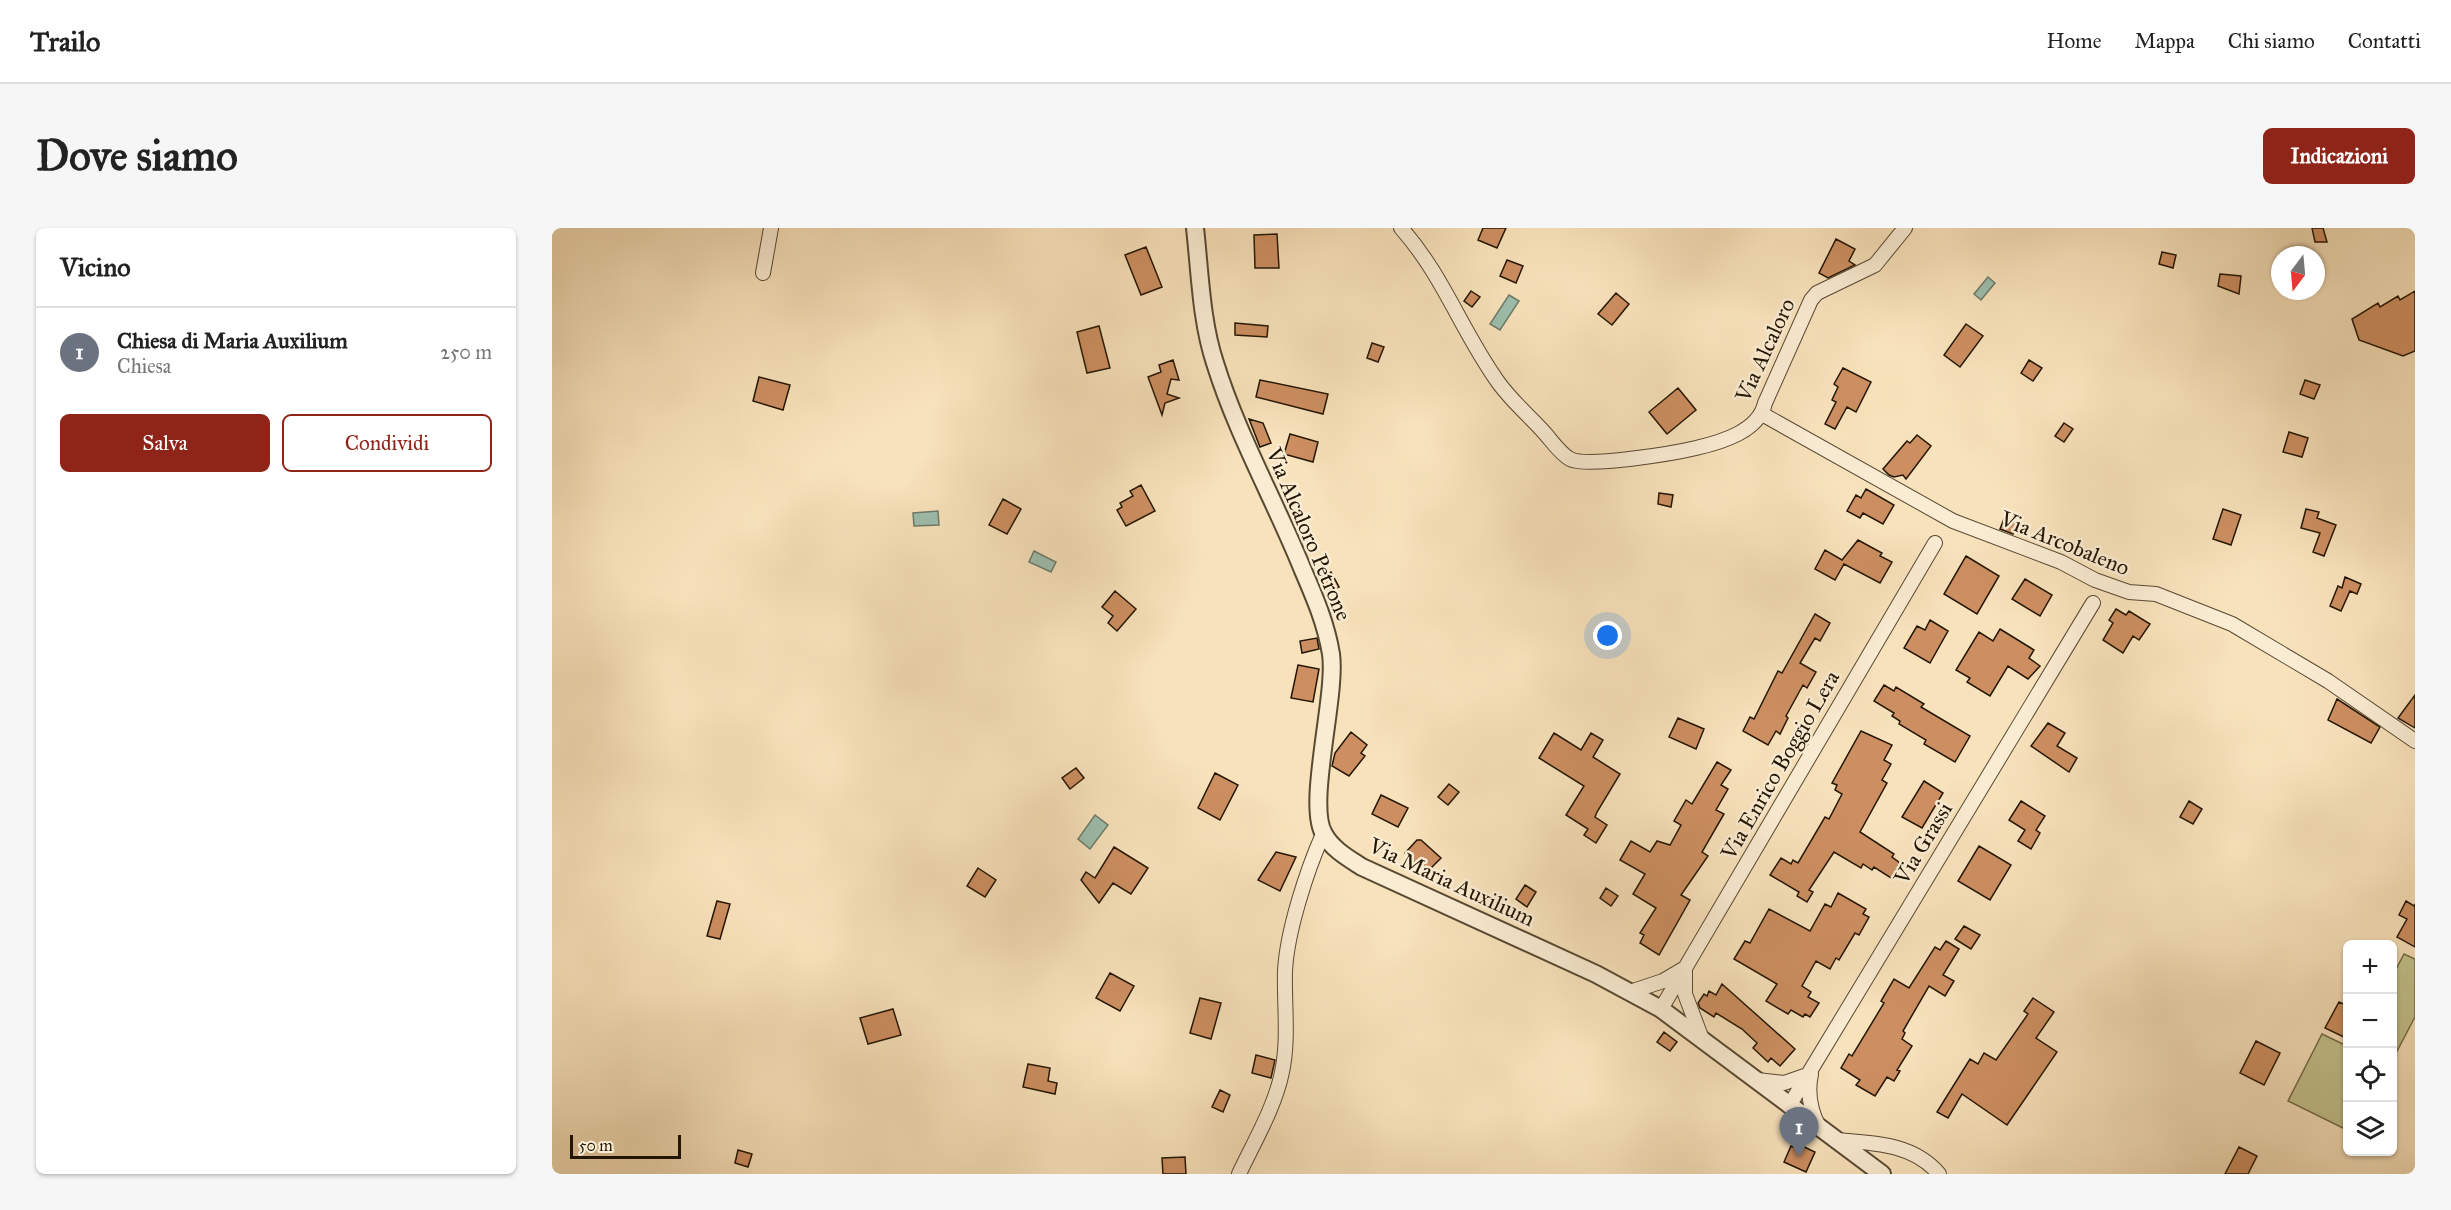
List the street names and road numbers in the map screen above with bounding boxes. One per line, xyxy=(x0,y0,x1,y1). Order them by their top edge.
street label: Via Alcaloro xyxy=(1729,294,1801,407)
street label: Via Alcaloro Petrone xyxy=(1260,443,1358,625)
street label: Via Arcobaleno xyxy=(1995,504,2134,581)
street label: Via Enrico Boggio Lera xyxy=(1714,665,1845,865)
street label: Via Grassi xyxy=(1887,797,1958,890)
street label: Via Maria Auxilium xyxy=(1364,831,1540,932)

